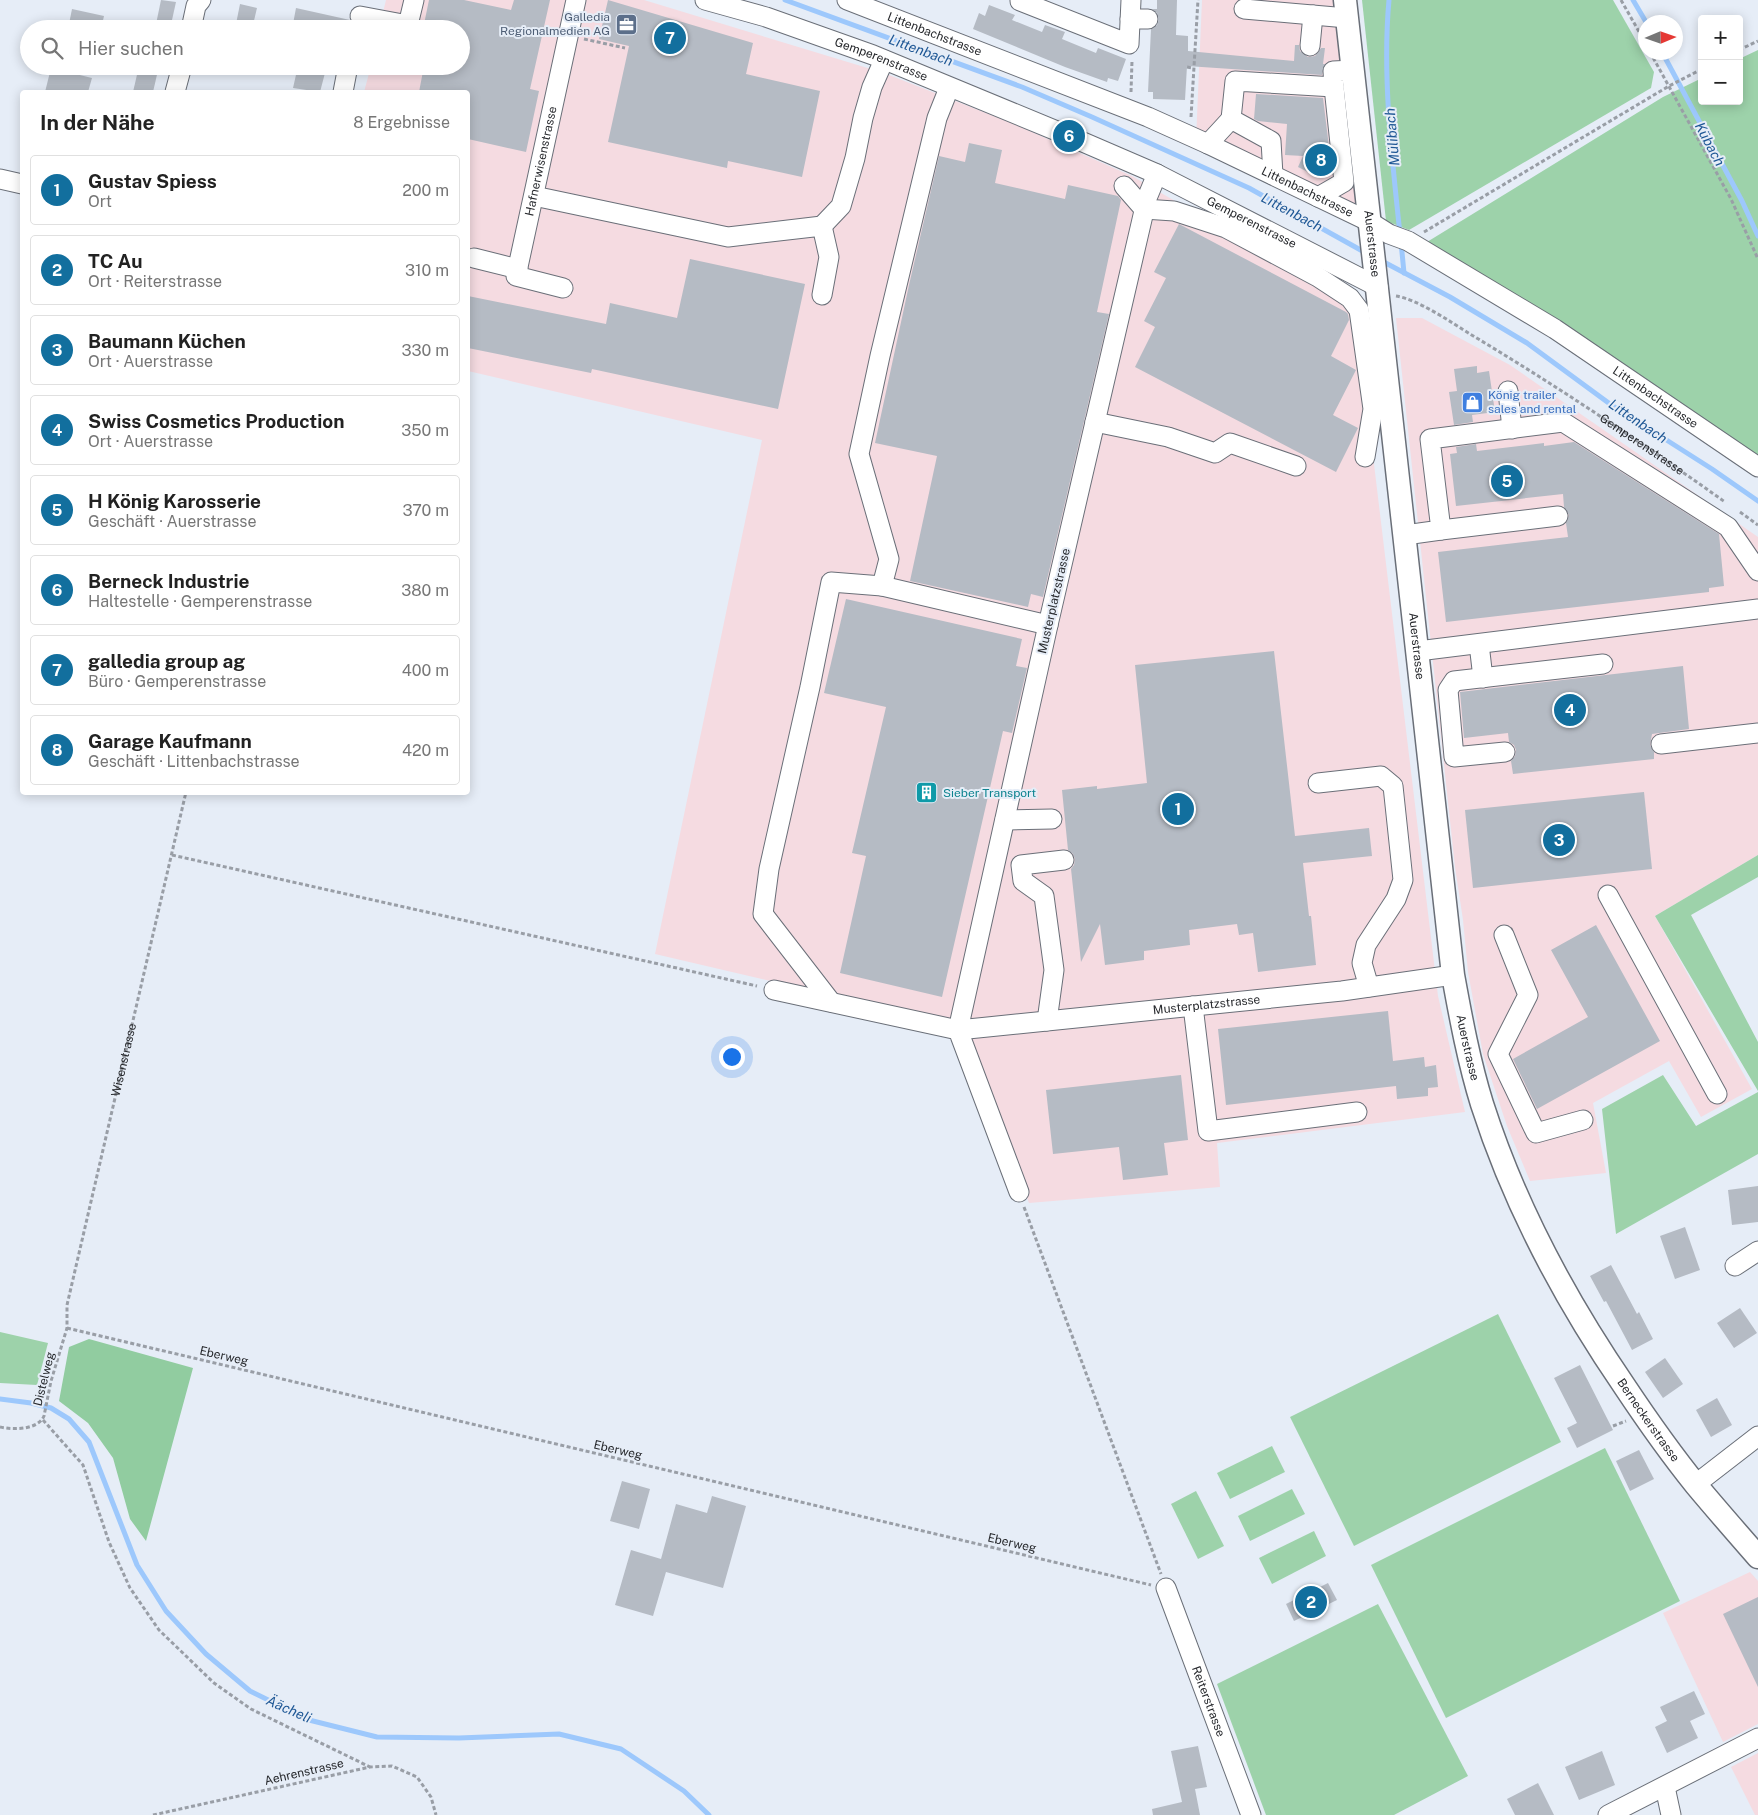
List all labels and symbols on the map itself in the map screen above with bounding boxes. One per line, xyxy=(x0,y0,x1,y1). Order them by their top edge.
street label: Littenbachstrasse xyxy=(886,9,984,59)
place label: Galledia Regionalmedien AG xyxy=(500,10,610,38)
office icon: Galledia Regionalmedien AG xyxy=(614,12,638,36)
north arrow xyxy=(1638,15,1683,60)
pin: 7 xyxy=(654,19,686,57)
water label: Littenbach xyxy=(887,31,955,69)
street label: Gemperenstrasse xyxy=(833,35,930,84)
street label: Hafnerwisenstrasse xyxy=(522,105,560,217)
water label: Mülibach xyxy=(1381,107,1403,167)
pin: 6 xyxy=(1053,117,1085,155)
water label: Kübach xyxy=(1692,119,1728,169)
pin: 8 xyxy=(1305,141,1337,179)
street label: Littenbachstrasse xyxy=(1259,164,1355,220)
water label: Littenbach xyxy=(1258,189,1326,235)
street label: Gemperenstrasse xyxy=(1204,194,1299,251)
street label: Auerstrasse xyxy=(1361,209,1383,278)
street label: Littenbachstrasse xyxy=(1611,363,1701,431)
place label: König trailer sales and rental xyxy=(1488,388,1577,416)
shop icon: König trailer sales and rental xyxy=(1460,390,1484,414)
water label: Littenbach xyxy=(1606,395,1670,447)
street label: Gemperenstrasse xyxy=(1597,411,1687,478)
pin: 5 xyxy=(1491,462,1523,500)
street label: Musterplatzstrasse xyxy=(1035,547,1073,655)
street label: Auerstrasse xyxy=(1406,612,1427,681)
pin: 4 xyxy=(1554,691,1586,729)
building icon: Sieber Transport xyxy=(915,781,939,805)
place label: Sieber Transport xyxy=(943,786,1037,800)
pin: 1 xyxy=(1162,790,1194,828)
pin: 3 xyxy=(1543,821,1575,859)
street label: Musterplatzstrasse xyxy=(1152,992,1261,1017)
street label: Auerstrasse xyxy=(1454,1013,1482,1082)
street label: Wisenstrasse xyxy=(109,1022,139,1098)
your location xyxy=(719,1044,745,1070)
street label: Eberweg xyxy=(198,1344,250,1368)
street label: Distelweg xyxy=(31,1350,57,1408)
street label: Berneckerstrasse xyxy=(1614,1376,1682,1465)
street label: Eberweg xyxy=(592,1438,644,1462)
street label: Eberweg xyxy=(986,1531,1038,1555)
pin: 2 xyxy=(1295,1583,1327,1621)
street label: Reiterstrasse xyxy=(1189,1664,1228,1739)
water label: Äächeli xyxy=(264,1690,315,1726)
street label: Aehrenstrasse xyxy=(263,1756,345,1788)

